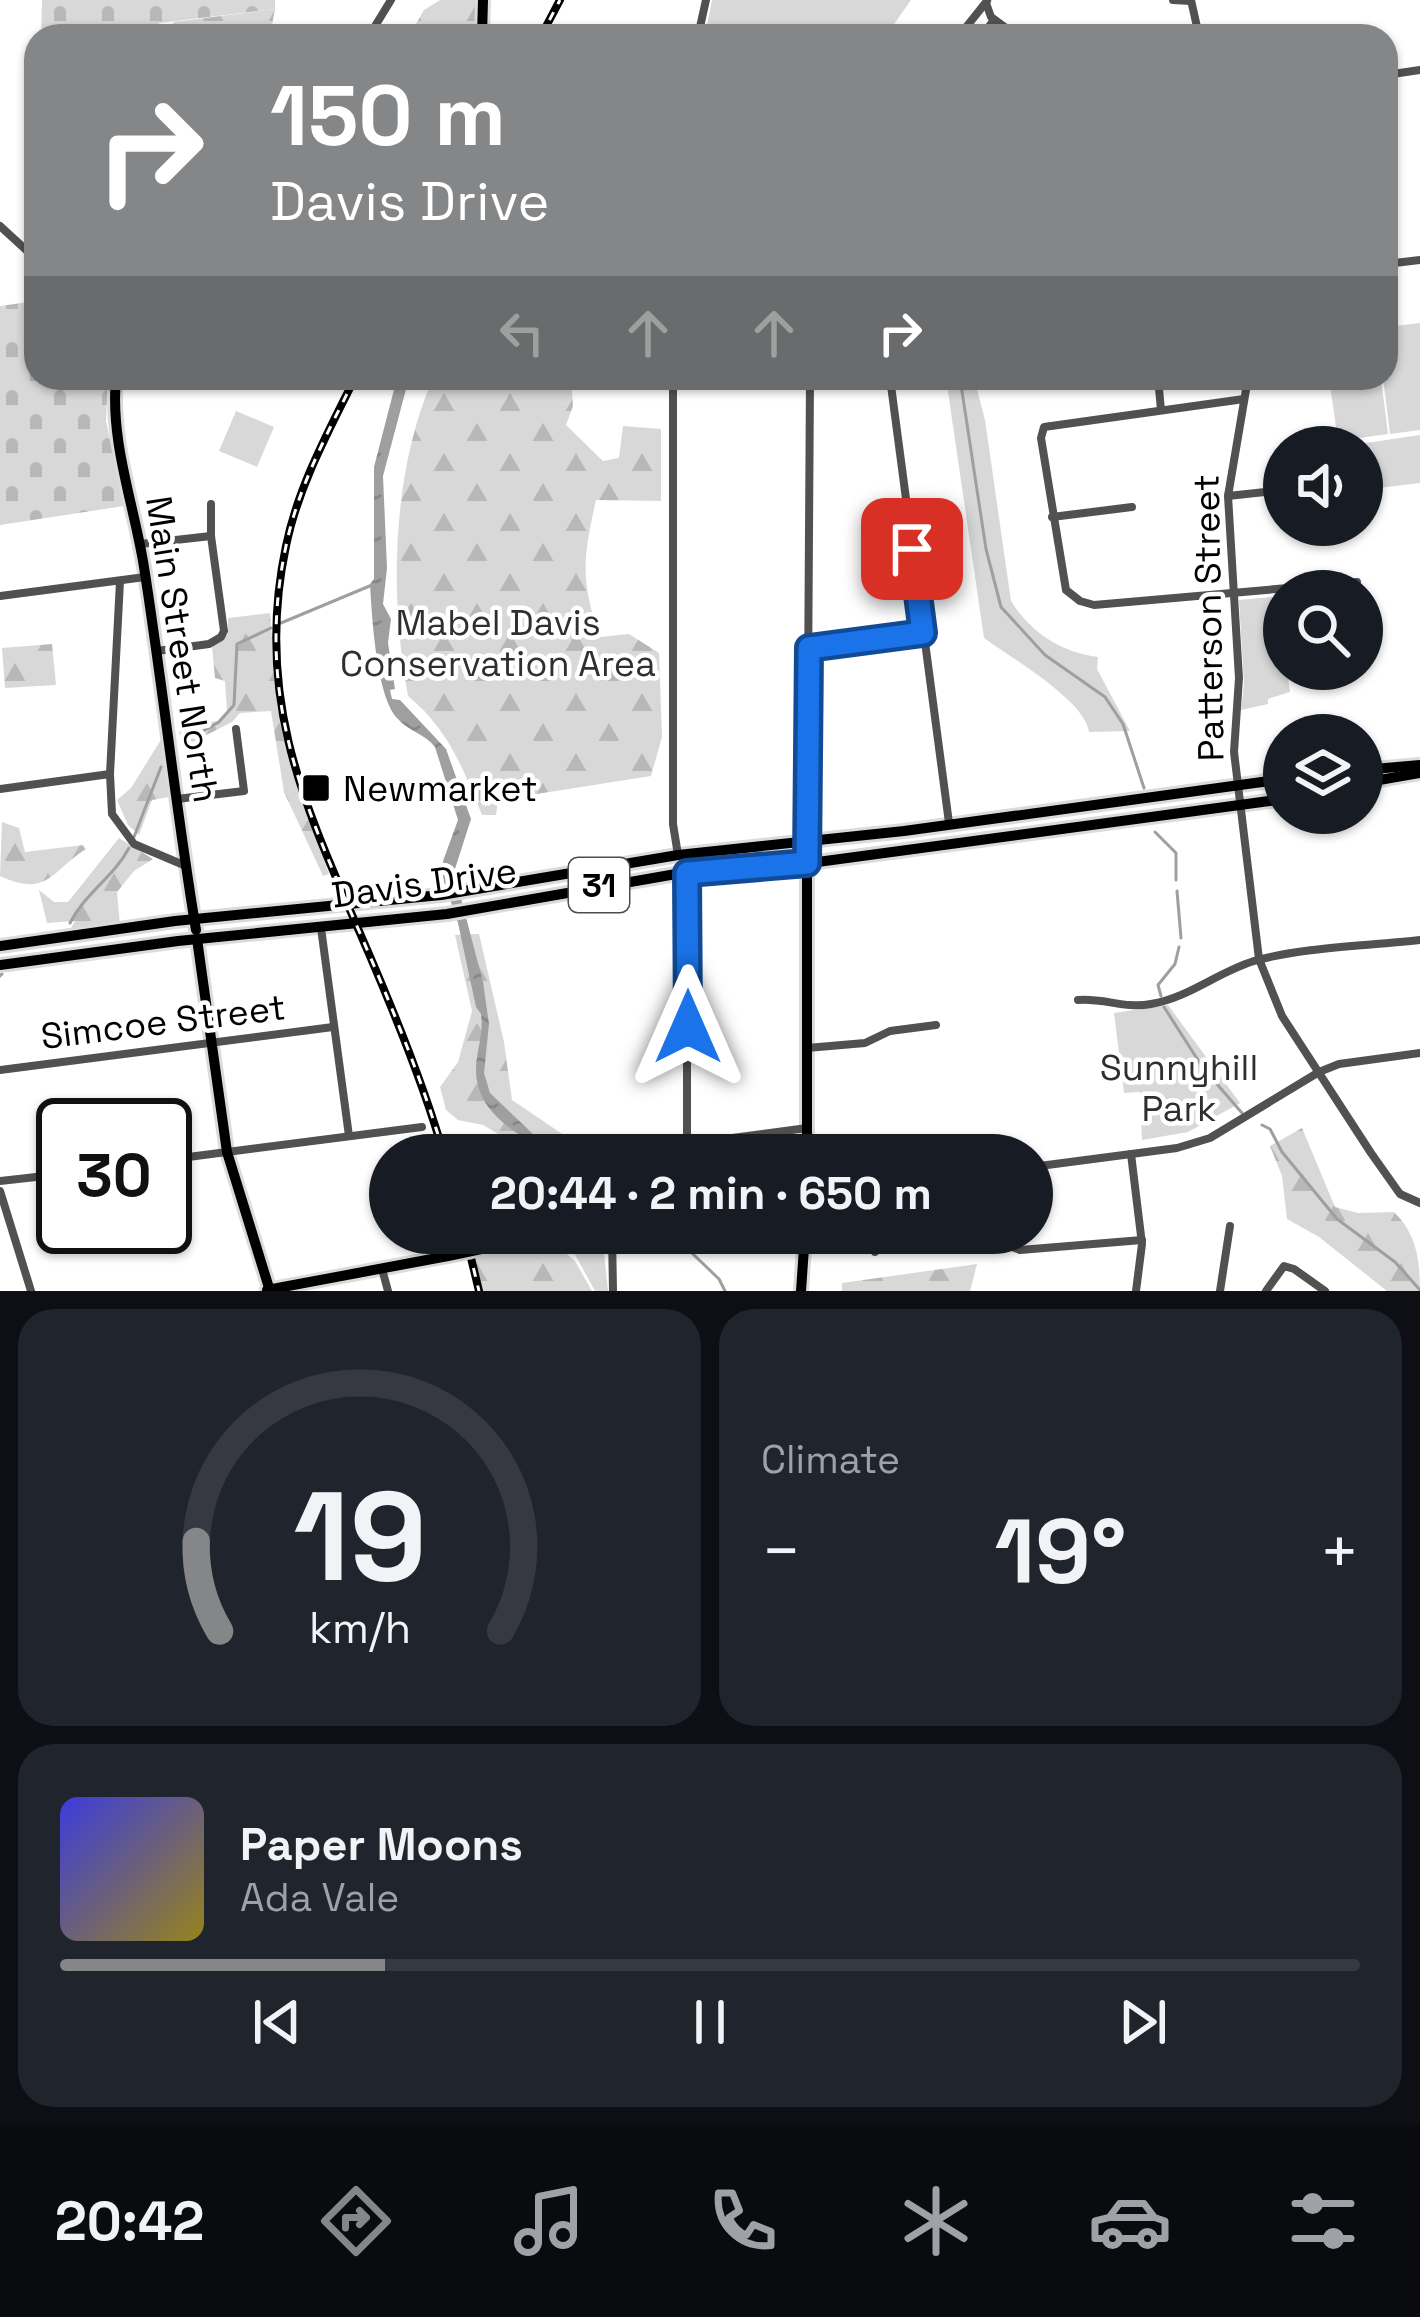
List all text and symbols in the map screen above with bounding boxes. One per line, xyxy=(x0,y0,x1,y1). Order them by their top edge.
text: 150 m xyxy=(270,62,506,170)
icon: right xyxy=(72,72,228,228)
text: Davis Drive xyxy=(270,167,549,236)
icon: left xyxy=(489,300,555,366)
icon: ahead xyxy=(615,300,681,366)
icon: ahead xyxy=(741,300,807,366)
icon: right xyxy=(867,300,933,366)
map controls xyxy=(1263,426,1383,834)
button: sound xyxy=(1263,426,1383,546)
street label: Patterson Street xyxy=(1183,474,1235,762)
street label: Main Street North xyxy=(135,493,229,806)
pin xyxy=(861,498,963,600)
icon: arrive xyxy=(879,516,945,582)
button: search xyxy=(1263,570,1383,690)
park label: Mabel Davis Conservation Area xyxy=(340,600,656,687)
button: layers xyxy=(1263,714,1383,834)
place label: Newmarket xyxy=(343,766,538,812)
marker: Newmarket xyxy=(300,772,332,804)
street label: Davis Drive xyxy=(329,847,520,919)
road number: 31 xyxy=(569,858,629,912)
position arrow xyxy=(625,964,751,1090)
street label: Simcoe Street xyxy=(38,984,288,1060)
park label: Sunnyhill Park xyxy=(1100,1045,1258,1132)
speed limit sign: 30 xyxy=(36,1098,192,1254)
text: 20:44 · 2 min · 650 m xyxy=(490,1165,932,1222)
text: Climate xyxy=(761,1435,900,1484)
text: 19 xyxy=(293,1457,426,1616)
text: 19° xyxy=(995,1494,1126,1609)
text: − xyxy=(761,1509,802,1593)
text: + xyxy=(1319,1509,1360,1593)
text: km/h xyxy=(308,1600,411,1655)
text: Paper Moons xyxy=(240,1816,523,1873)
text: Ada Vale xyxy=(240,1873,399,1922)
icon: previous xyxy=(244,1989,310,2055)
icon: pause xyxy=(677,1989,743,2055)
icon: next xyxy=(1110,1989,1176,2055)
icon: directions xyxy=(314,2179,398,2263)
icon: music xyxy=(507,2179,591,2263)
icon: phone xyxy=(701,2179,785,2263)
icon: climate xyxy=(894,2179,978,2263)
icon: car xyxy=(1088,2179,1172,2263)
icon: filters xyxy=(1281,2179,1365,2263)
text: 20:42 xyxy=(55,2187,204,2256)

